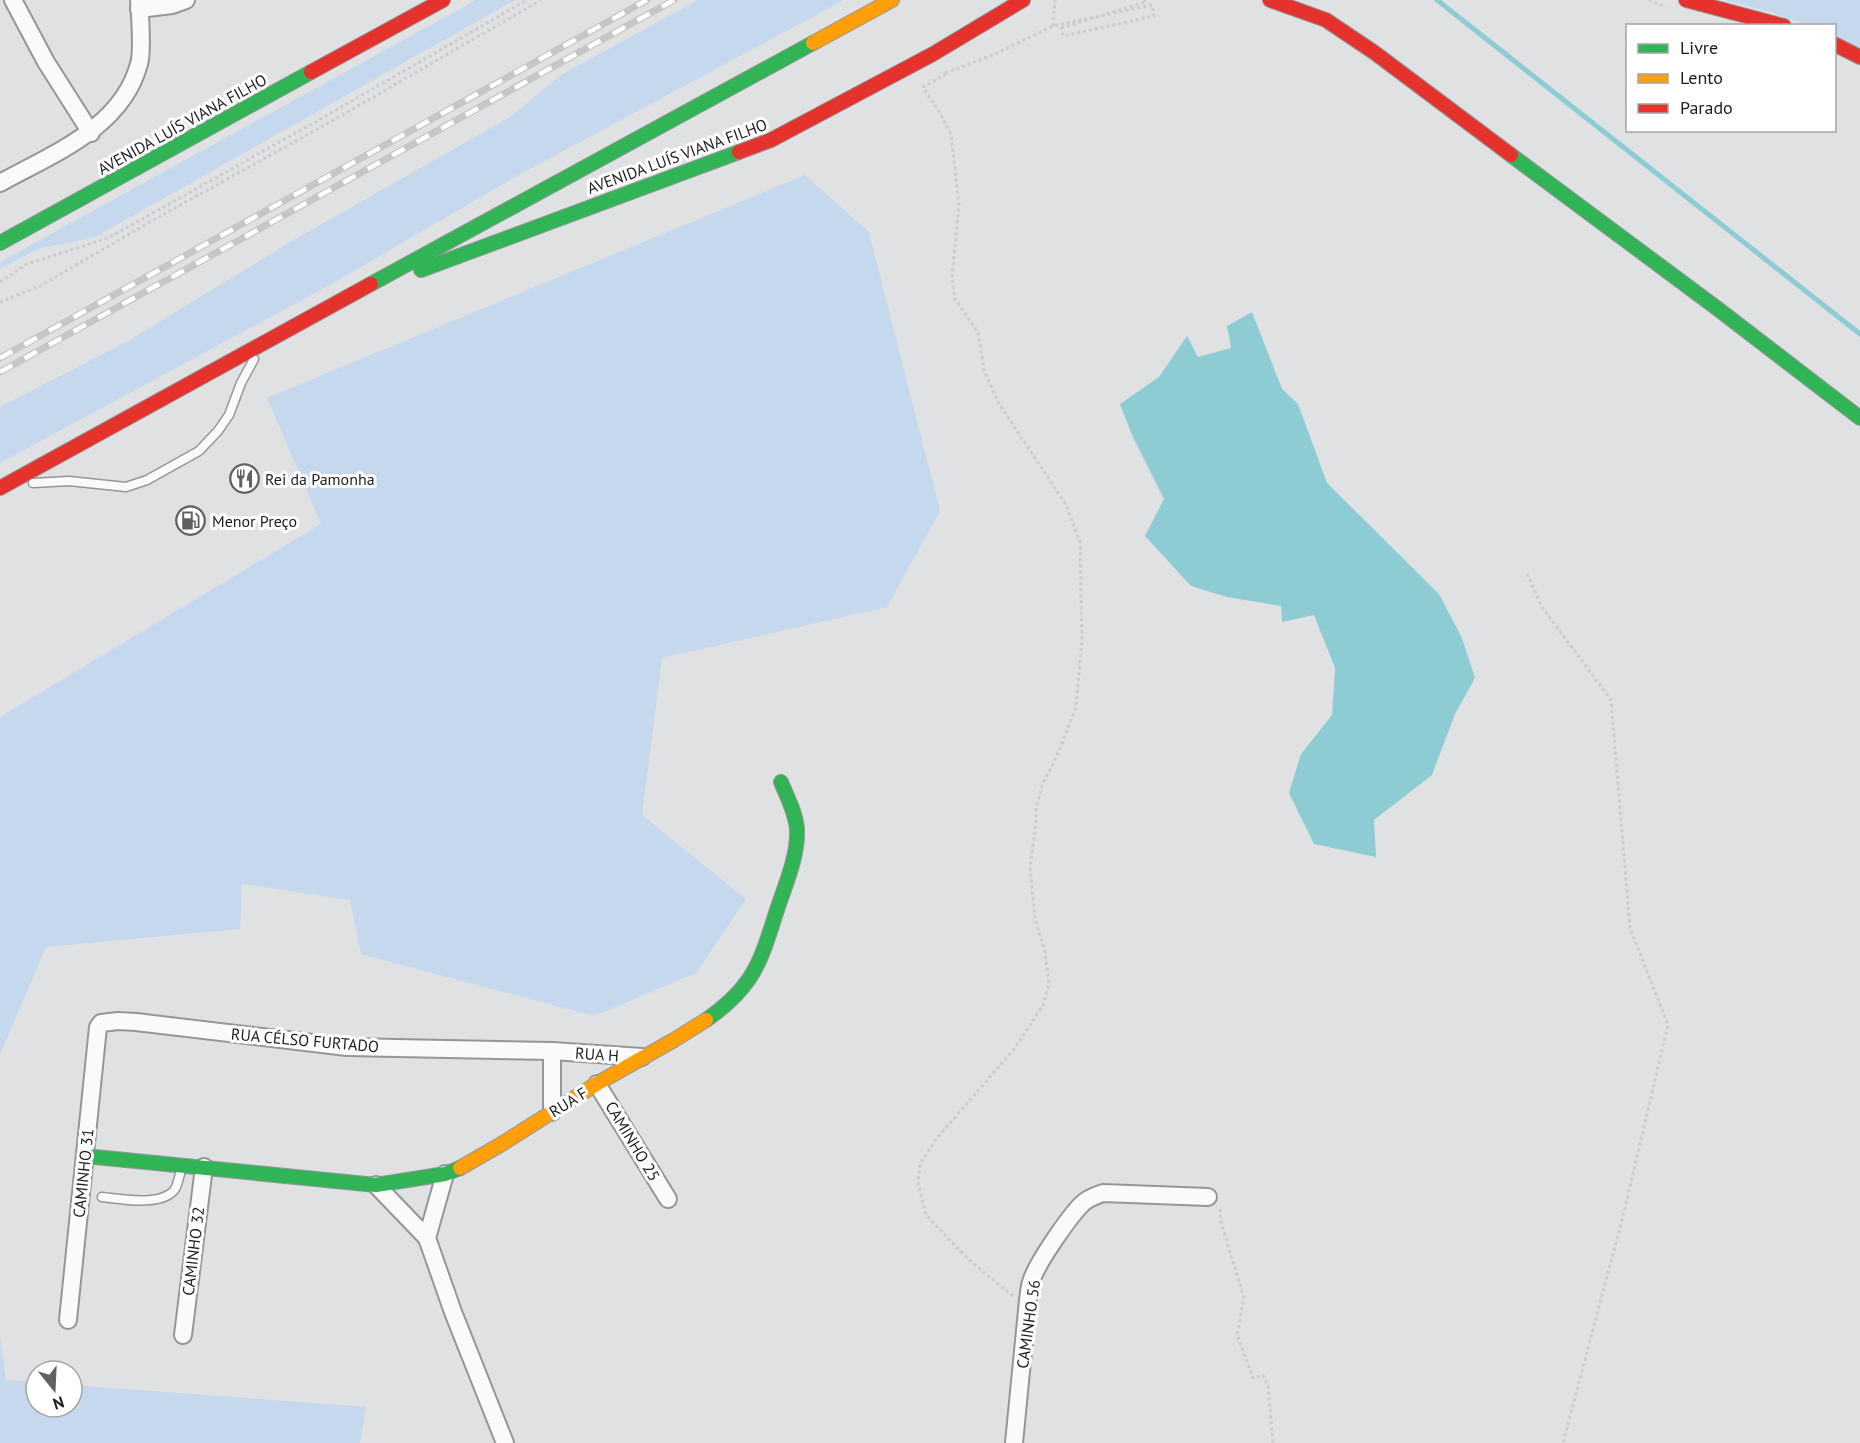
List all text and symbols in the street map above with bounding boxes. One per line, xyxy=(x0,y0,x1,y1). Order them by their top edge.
legend xyxy=(1626,24,1836,132)
text: Livre xyxy=(1680,36,1718,59)
text: Lento xyxy=(1680,66,1723,89)
street label: AVENIDA LUÍS VIANA FILHO xyxy=(94,69,270,179)
text: Parado xyxy=(1680,96,1733,119)
street label: AVENIDA LUÍS VIANA FILHO xyxy=(584,114,770,198)
restaurant icon: Rei da Pamonha xyxy=(228,463,260,495)
place label: Rei da Pamonha xyxy=(265,469,375,489)
fuel station icon: Menor Preço xyxy=(175,505,207,537)
place label: Menor Preço xyxy=(212,511,297,531)
street label: RUA CÉLSO FURTADO xyxy=(230,1024,380,1056)
street label: RUA H xyxy=(575,1043,619,1065)
street label: RUA F xyxy=(545,1083,591,1121)
street label: CAMINHO 25 xyxy=(601,1097,665,1185)
street label: CAMINHO 31 xyxy=(68,1127,98,1219)
street label: CAMINHO 32 xyxy=(178,1205,208,1297)
street label: CAMINHO 56 xyxy=(1012,1278,1044,1370)
north arrow xyxy=(24,1359,84,1419)
text: N xyxy=(51,1392,67,1414)

